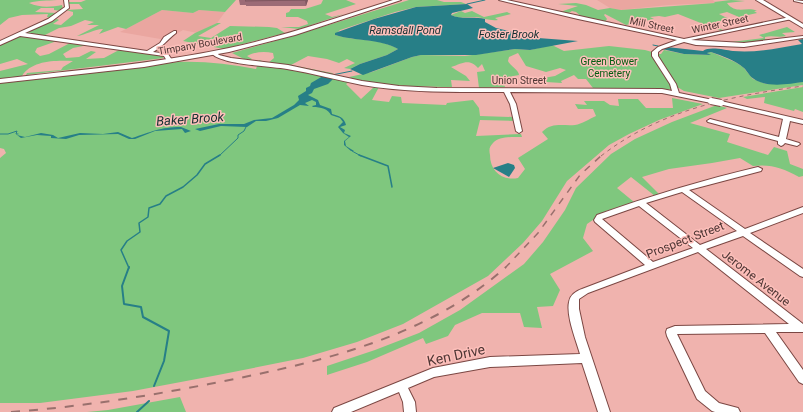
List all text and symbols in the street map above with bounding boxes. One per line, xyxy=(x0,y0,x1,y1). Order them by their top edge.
street label: Winter Street xyxy=(691,13,749,35)
street label: Mill Street xyxy=(629,15,675,35)
water label: Ramsdall Pond xyxy=(369,24,442,37)
water label: Foster Brook xyxy=(479,28,540,41)
street label: Timpany Boulevard xyxy=(157,31,243,57)
park label: Green Bower Cemetery xyxy=(581,56,638,79)
street label: Union Street xyxy=(492,75,546,86)
water label: Baker Brook xyxy=(156,109,225,129)
street label: Prospect Street xyxy=(644,219,726,261)
street label: Jerome Avenue xyxy=(719,247,793,309)
street label: Ken Drive xyxy=(426,341,486,369)

